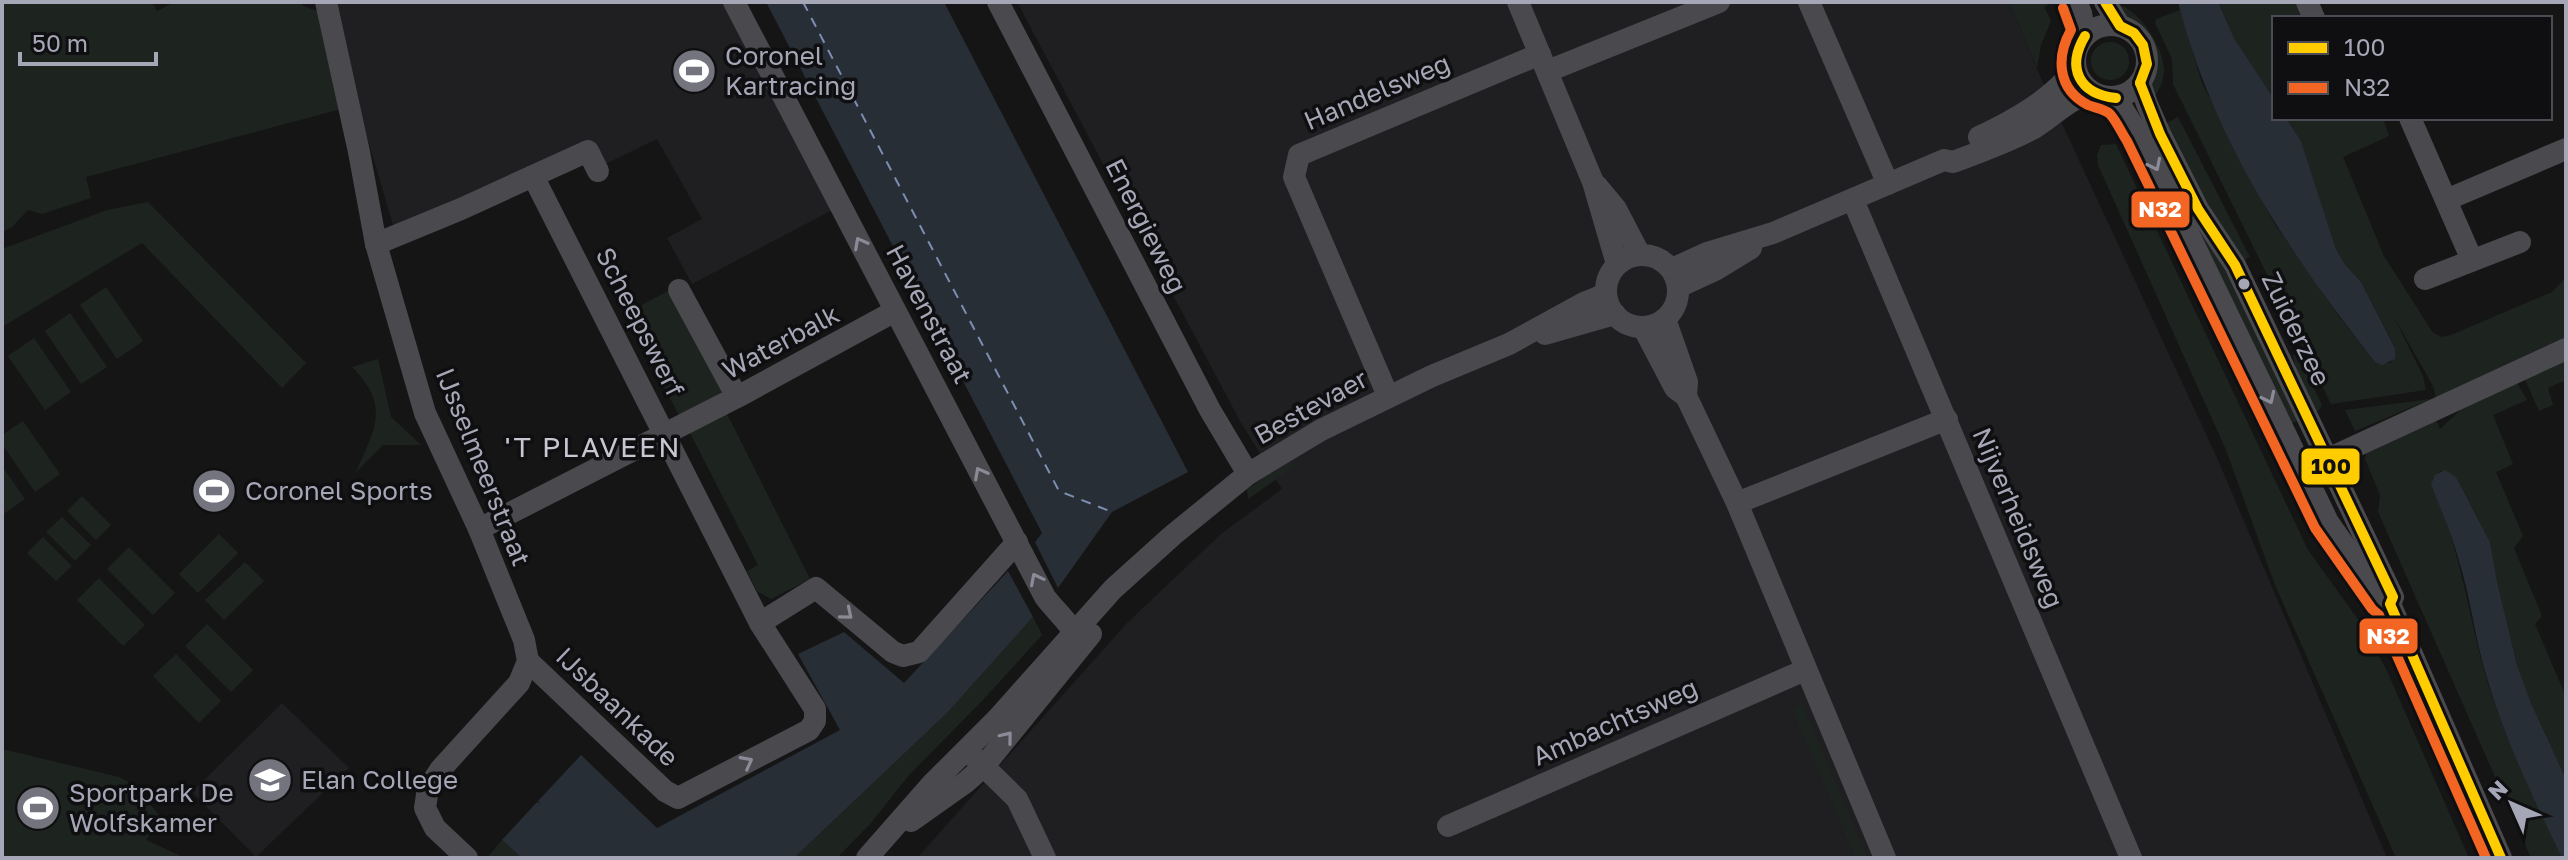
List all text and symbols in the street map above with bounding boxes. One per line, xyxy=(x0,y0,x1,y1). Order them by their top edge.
scale bar xyxy=(20,16,156,66)
legend xyxy=(2272,16,2552,120)
text: 50 m xyxy=(32,28,88,57)
text: 100 xyxy=(2344,32,2385,61)
place label: Coronel Kartracing xyxy=(725,40,856,101)
sports icon: Coronel Kartracing xyxy=(670,47,718,95)
street label: Handelsweg xyxy=(1299,47,1454,136)
text: N32 xyxy=(2344,72,2390,101)
street label: Energieweg xyxy=(1099,153,1194,298)
one-way arrow xyxy=(2145,156,2161,171)
line badge: N32 xyxy=(2130,190,2191,229)
text: N32 xyxy=(2138,195,2182,222)
one-way arrow xyxy=(854,236,869,251)
street label: Havenstraat xyxy=(880,239,979,388)
street label: Scheepswerf xyxy=(590,242,691,401)
street label: Zuiderzee xyxy=(2256,267,2337,391)
unlabelled marker xyxy=(2236,276,2252,292)
street label: Waterbalk xyxy=(717,298,845,385)
street label: IJsselmeerstraat xyxy=(430,363,537,570)
street label: Bestevaer xyxy=(1249,363,1373,450)
one-way arrow xyxy=(2259,390,2275,405)
street label: Nijverheidsweg xyxy=(1967,423,2070,613)
district label: 'T PLAVEEN xyxy=(505,430,681,463)
line badge: 100 xyxy=(2300,447,2361,486)
text: 100 xyxy=(2311,452,2351,479)
sports icon: Coronel Sports xyxy=(190,467,238,515)
one-way arrow xyxy=(975,467,990,481)
place label: Coronel Sports xyxy=(245,475,433,506)
one-way arrow xyxy=(1031,573,1046,588)
one-way arrow xyxy=(838,604,852,619)
line badge: N32 xyxy=(2358,617,2419,655)
text: N32 xyxy=(2366,622,2410,649)
street label: IJsbaankade xyxy=(550,641,685,773)
street label: Ambachtsweg xyxy=(1528,671,1702,772)
one-way arrow xyxy=(997,732,1012,746)
school or university icon: Elan College xyxy=(246,756,294,804)
one-way arrow xyxy=(738,757,753,772)
place label: Elan College xyxy=(301,764,458,795)
north arrow xyxy=(2472,764,2552,844)
text: N xyxy=(2482,774,2513,805)
place label: Sportpark De Wolfskamer xyxy=(69,777,234,838)
sports icon: Sportpark De Wolfskamer xyxy=(14,784,62,832)

